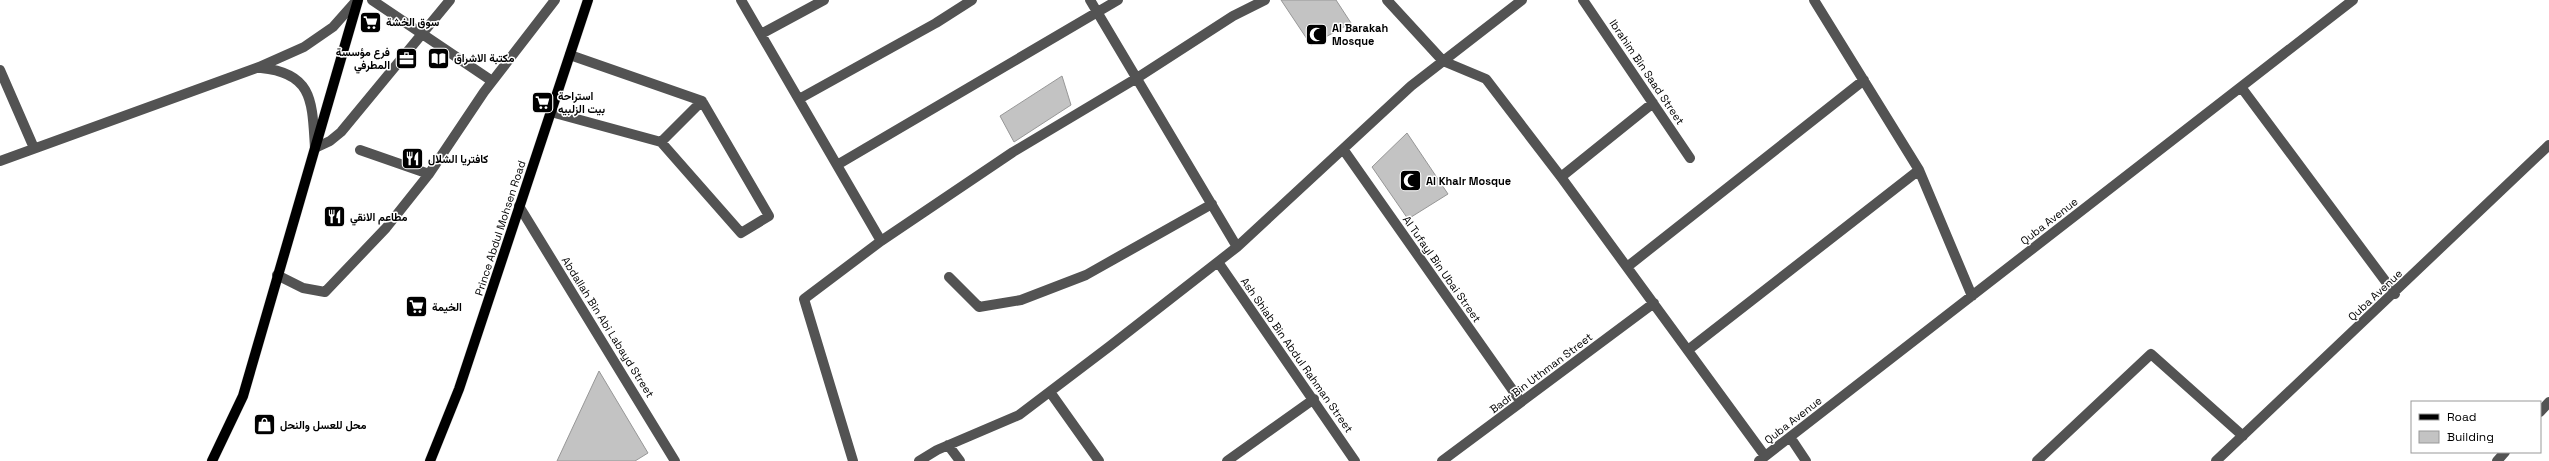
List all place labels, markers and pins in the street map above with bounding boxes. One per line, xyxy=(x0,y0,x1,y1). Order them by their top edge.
supermarket icon: سوق الخشة xyxy=(357,9,383,35)
place label: سوق الخشة xyxy=(386,15,439,29)
mosque icon: Al Barakah Mosque xyxy=(1304,21,1330,47)
place label: Al Barakah Mosque xyxy=(1332,21,1388,48)
place label: فرع مؤسسة المطرفي xyxy=(336,45,390,74)
office icon: فرع مؤسسة المطرفي xyxy=(393,45,419,71)
library icon: مكتبة الاشراق xyxy=(426,45,452,71)
place label: مكتبة الاشراق xyxy=(454,51,514,65)
supermarket icon: استراحة بيت الزلبيه xyxy=(529,89,555,115)
place label: استراحة بيت الزلبيه xyxy=(558,89,605,116)
restaurant icon: كافتريا الشلال xyxy=(400,146,426,172)
place label: كافتريا الشلال xyxy=(428,152,488,166)
mosque icon: Al Khair Mosque xyxy=(1397,168,1423,194)
place label: Al Khair Mosque xyxy=(1426,174,1511,188)
restaurant icon: مطاعم الانقي xyxy=(322,204,348,230)
place label: مطاعم الانقي xyxy=(350,210,407,226)
supermarket icon: الخيمة xyxy=(404,294,430,320)
place label: الخيمة xyxy=(432,300,462,314)
shop icon: محل للعسل والنحل xyxy=(252,412,278,438)
place label: محل للعسل والنحل xyxy=(280,418,366,432)

